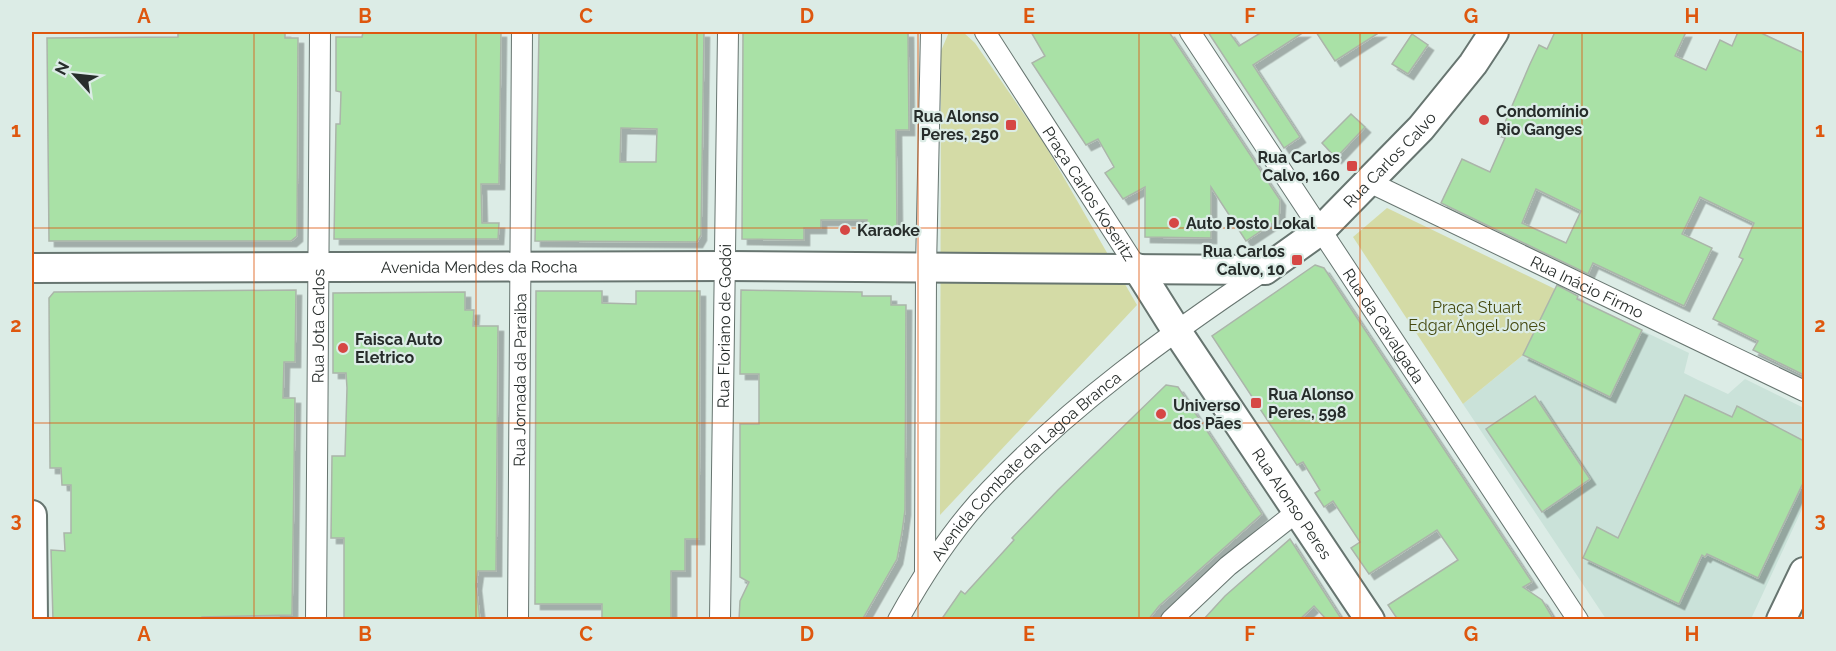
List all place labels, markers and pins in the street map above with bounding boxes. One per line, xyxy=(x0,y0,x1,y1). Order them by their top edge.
place label: Condomínio Rio Ganges xyxy=(1496,102,1589,139)
place label: Rua Alonso Peres, 250 xyxy=(913,107,999,144)
marker: Condomínio Rio Ganges xyxy=(1477,113,1491,127)
marker: Rua Alonso Peres, 250 xyxy=(1004,118,1018,132)
place label: Rua Carlos Calvo, 160 xyxy=(1258,148,1340,185)
marker: Rua Carlos Calvo, 160 xyxy=(1345,159,1359,173)
place label: Auto Posto Lokal xyxy=(1186,214,1316,233)
marker: Auto Posto Lokal xyxy=(1167,216,1181,230)
place label: Karaoke xyxy=(857,221,920,240)
marker: Karaoke xyxy=(838,223,852,237)
place label: Rua Carlos Calvo, 10 xyxy=(1203,242,1285,279)
marker: Rua Carlos Calvo, 10 xyxy=(1290,253,1304,267)
place label: Faisca Auto Eletrico xyxy=(355,330,443,367)
marker: Faisca Auto Eletrico xyxy=(336,341,350,355)
place label: Rua Alonso Peres, 598 xyxy=(1268,385,1354,422)
place label: Universo dos Pães xyxy=(1173,396,1241,433)
marker: Rua Alonso Peres, 598 xyxy=(1249,396,1263,410)
marker: Universo dos Pães xyxy=(1154,407,1168,421)

